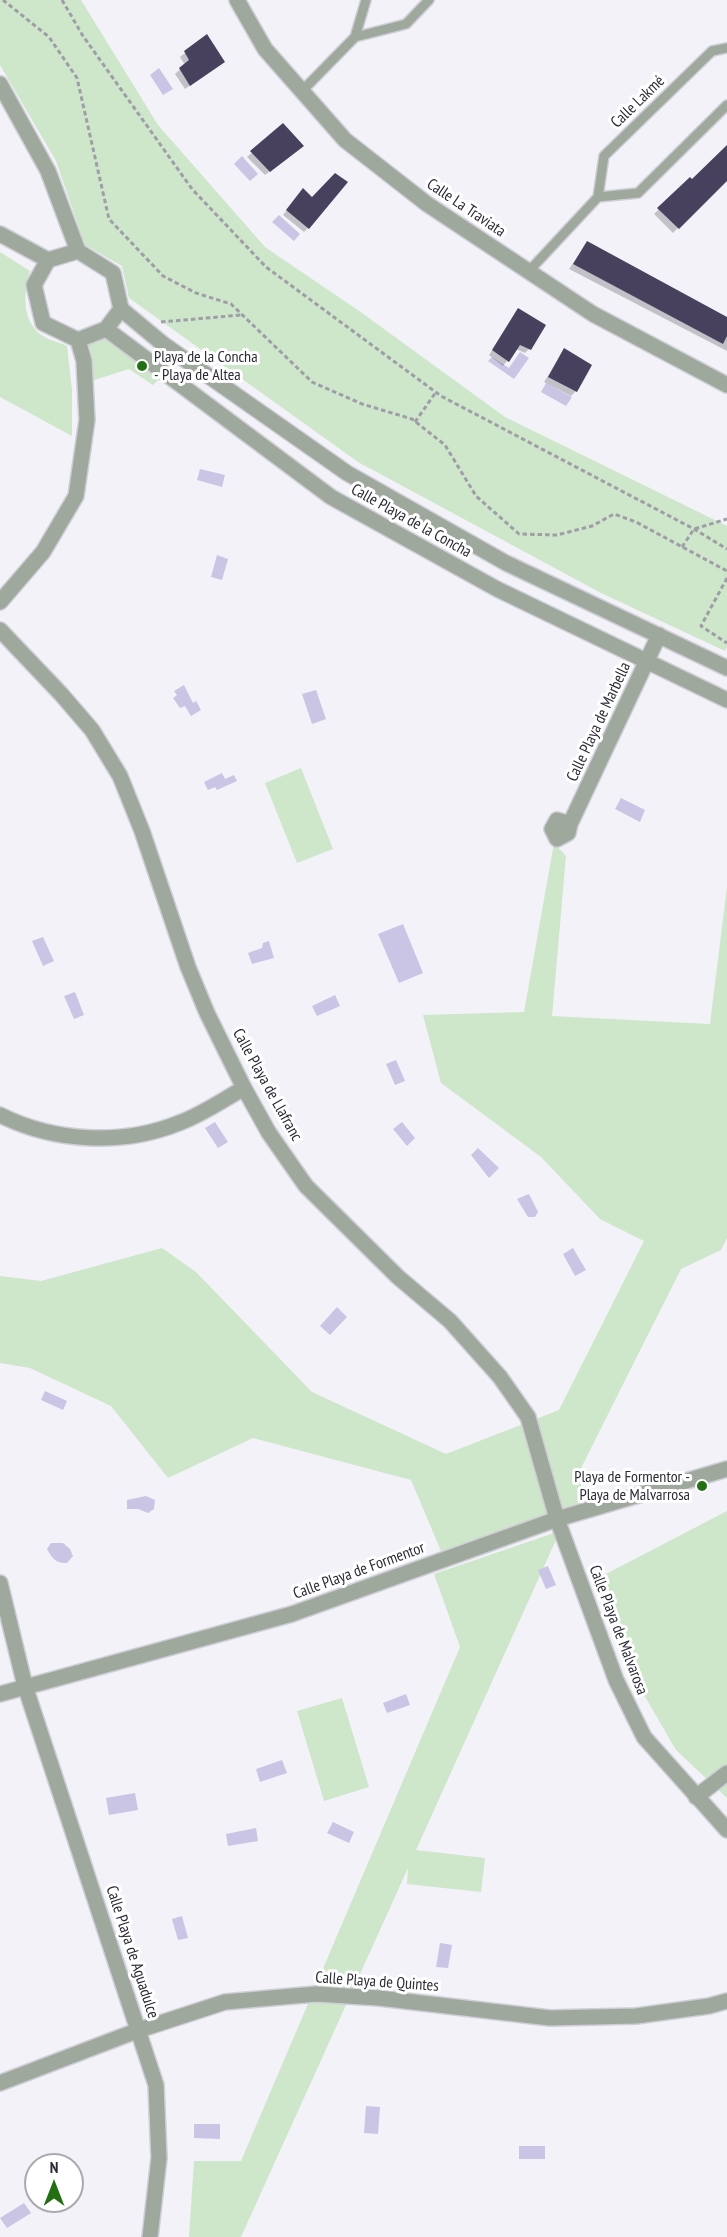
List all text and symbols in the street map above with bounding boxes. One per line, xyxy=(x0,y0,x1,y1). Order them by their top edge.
street label: Calle Lakmé xyxy=(607,72,669,132)
street label: Calle La Traviata xyxy=(423,175,509,241)
place label: Playa de la Concha - Playa de Altea xyxy=(154,347,258,385)
marker: Playa de la Concha - Playa de Altea xyxy=(135,359,149,373)
street label: Calle Playa de la Concha xyxy=(348,480,474,562)
street label: Calle Playa de Marbella xyxy=(563,659,635,785)
street label: Calle Playa de Llafranc xyxy=(228,1025,306,1145)
place label: Playa de Formentor - Playa de Malvarrosa xyxy=(574,1467,690,1505)
marker: Playa de Formentor - Playa de Malvarrosa xyxy=(695,1479,709,1493)
street label: Calle Playa de Formentor xyxy=(291,1538,427,1604)
street label: Calle Playa de Malvarosa xyxy=(584,1563,652,1697)
street label: Calle Playa de Aguadulce xyxy=(101,1883,163,2021)
street label: Calle Playa de Quintes xyxy=(315,1968,439,1996)
north arrow xyxy=(24,2153,84,2213)
text: N xyxy=(50,2157,58,2177)

